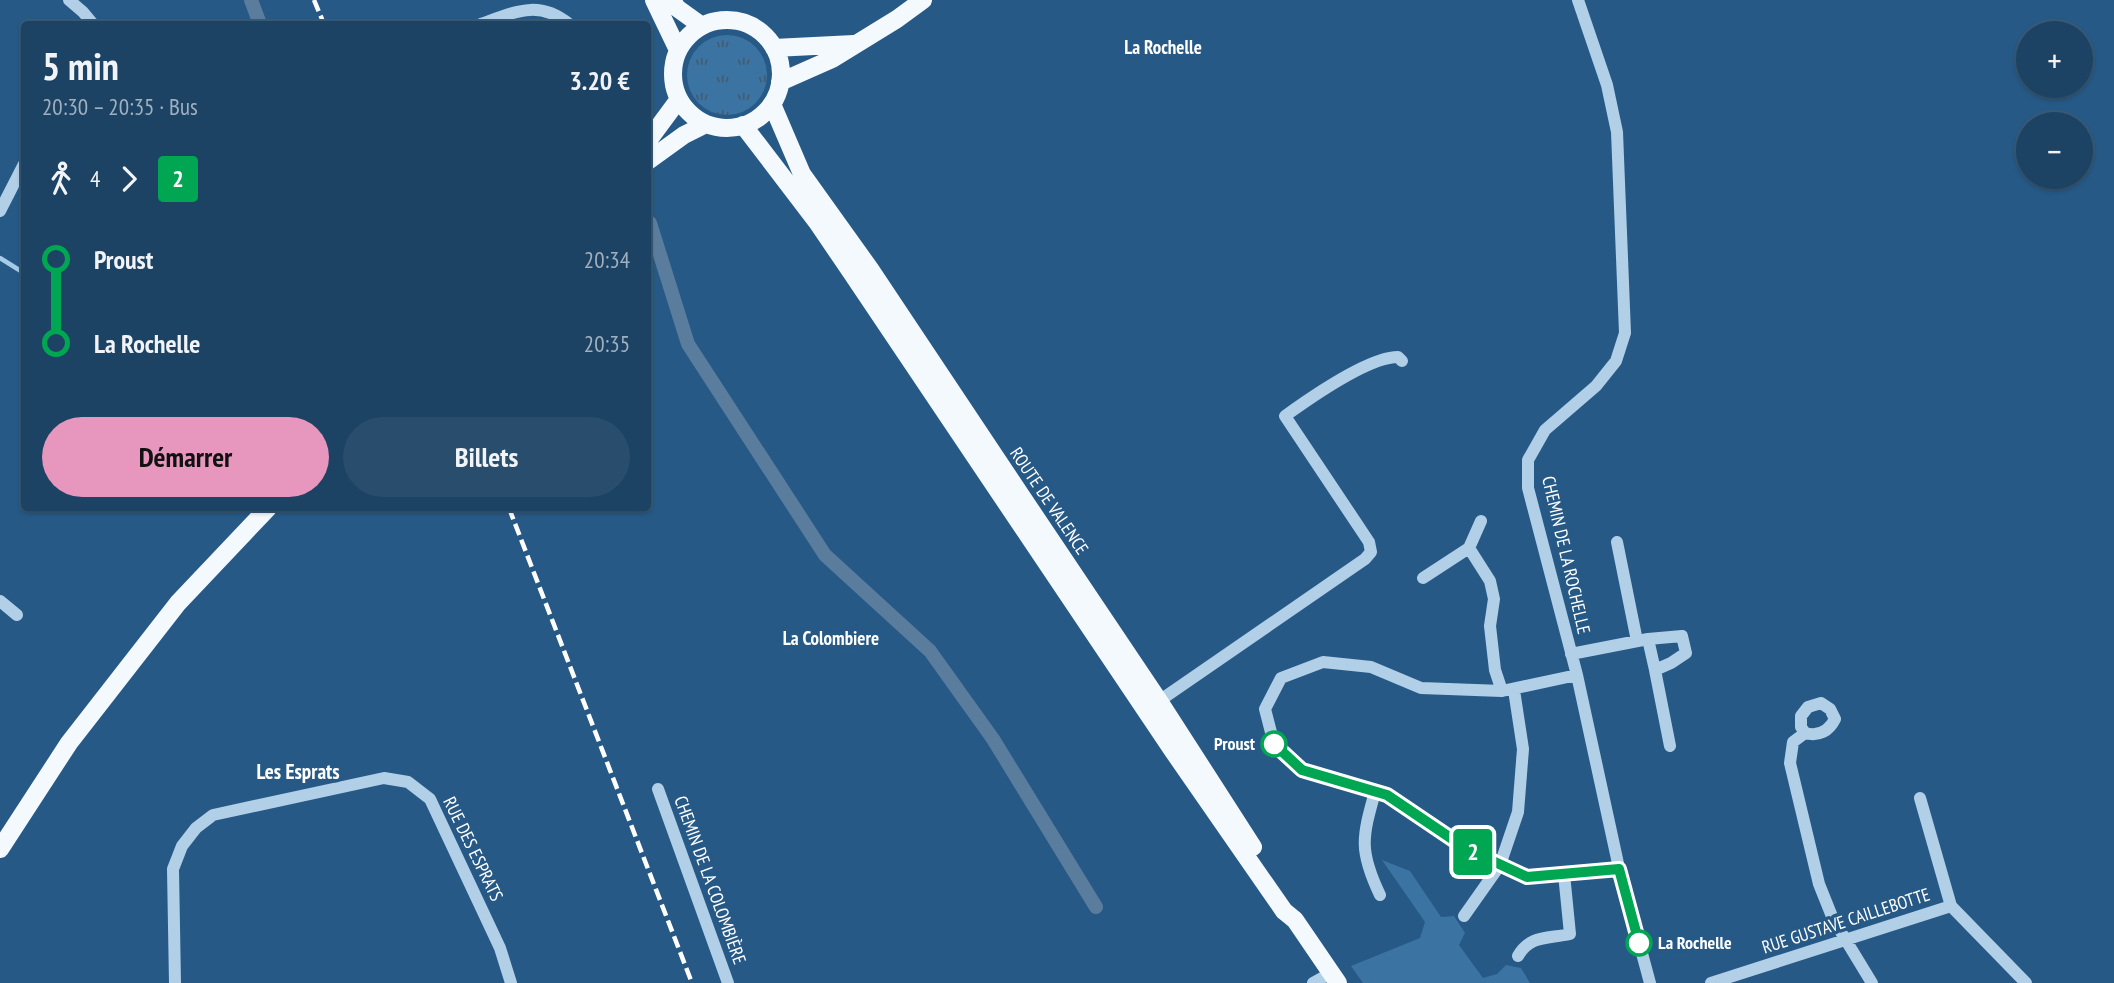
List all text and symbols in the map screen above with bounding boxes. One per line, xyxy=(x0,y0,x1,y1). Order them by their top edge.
map controls xyxy=(2016,21,2093,189)
button: + xyxy=(2016,21,2093,98)
district label: La Rochelle xyxy=(1124,35,1202,59)
text: 5 min xyxy=(42,41,119,90)
text: 3.20 € xyxy=(569,64,630,97)
text: 20:30 – 20:35 · Bus xyxy=(42,92,198,121)
button: − xyxy=(2016,112,2093,189)
icon: walk xyxy=(42,160,80,198)
icon: forward xyxy=(110,160,148,198)
text: 2 xyxy=(172,163,184,194)
text: 4 xyxy=(90,164,100,193)
text: Proust xyxy=(94,243,153,276)
text: 20:34 xyxy=(584,245,630,274)
text: La Rochelle xyxy=(94,327,200,360)
text: 20:35 xyxy=(584,329,630,358)
button: Démarrer xyxy=(42,417,329,497)
button: Billets xyxy=(343,417,630,497)
street label: ROUTE DE VALENCE xyxy=(1005,443,1094,559)
street label: CHEMIN DE LA ROCHELLE xyxy=(1537,474,1596,636)
district label: La Colombiere xyxy=(783,626,879,650)
marker: Proust xyxy=(1261,731,1287,757)
place label: Proust xyxy=(1214,732,1256,755)
district label: Les Esprats xyxy=(256,758,340,785)
street label: RUE DES ESPRATS xyxy=(438,793,509,905)
street label: CHEMIN DE LA COLOMBIÈRE xyxy=(669,793,752,967)
line badge: 2 xyxy=(1450,829,1496,875)
text: 2 xyxy=(1467,836,1479,867)
street label: RUE GUSTAVE CAILLEBOTTE xyxy=(1759,883,1933,959)
marker: La Rochelle xyxy=(1626,930,1652,956)
place label: La Rochelle xyxy=(1658,931,1732,954)

